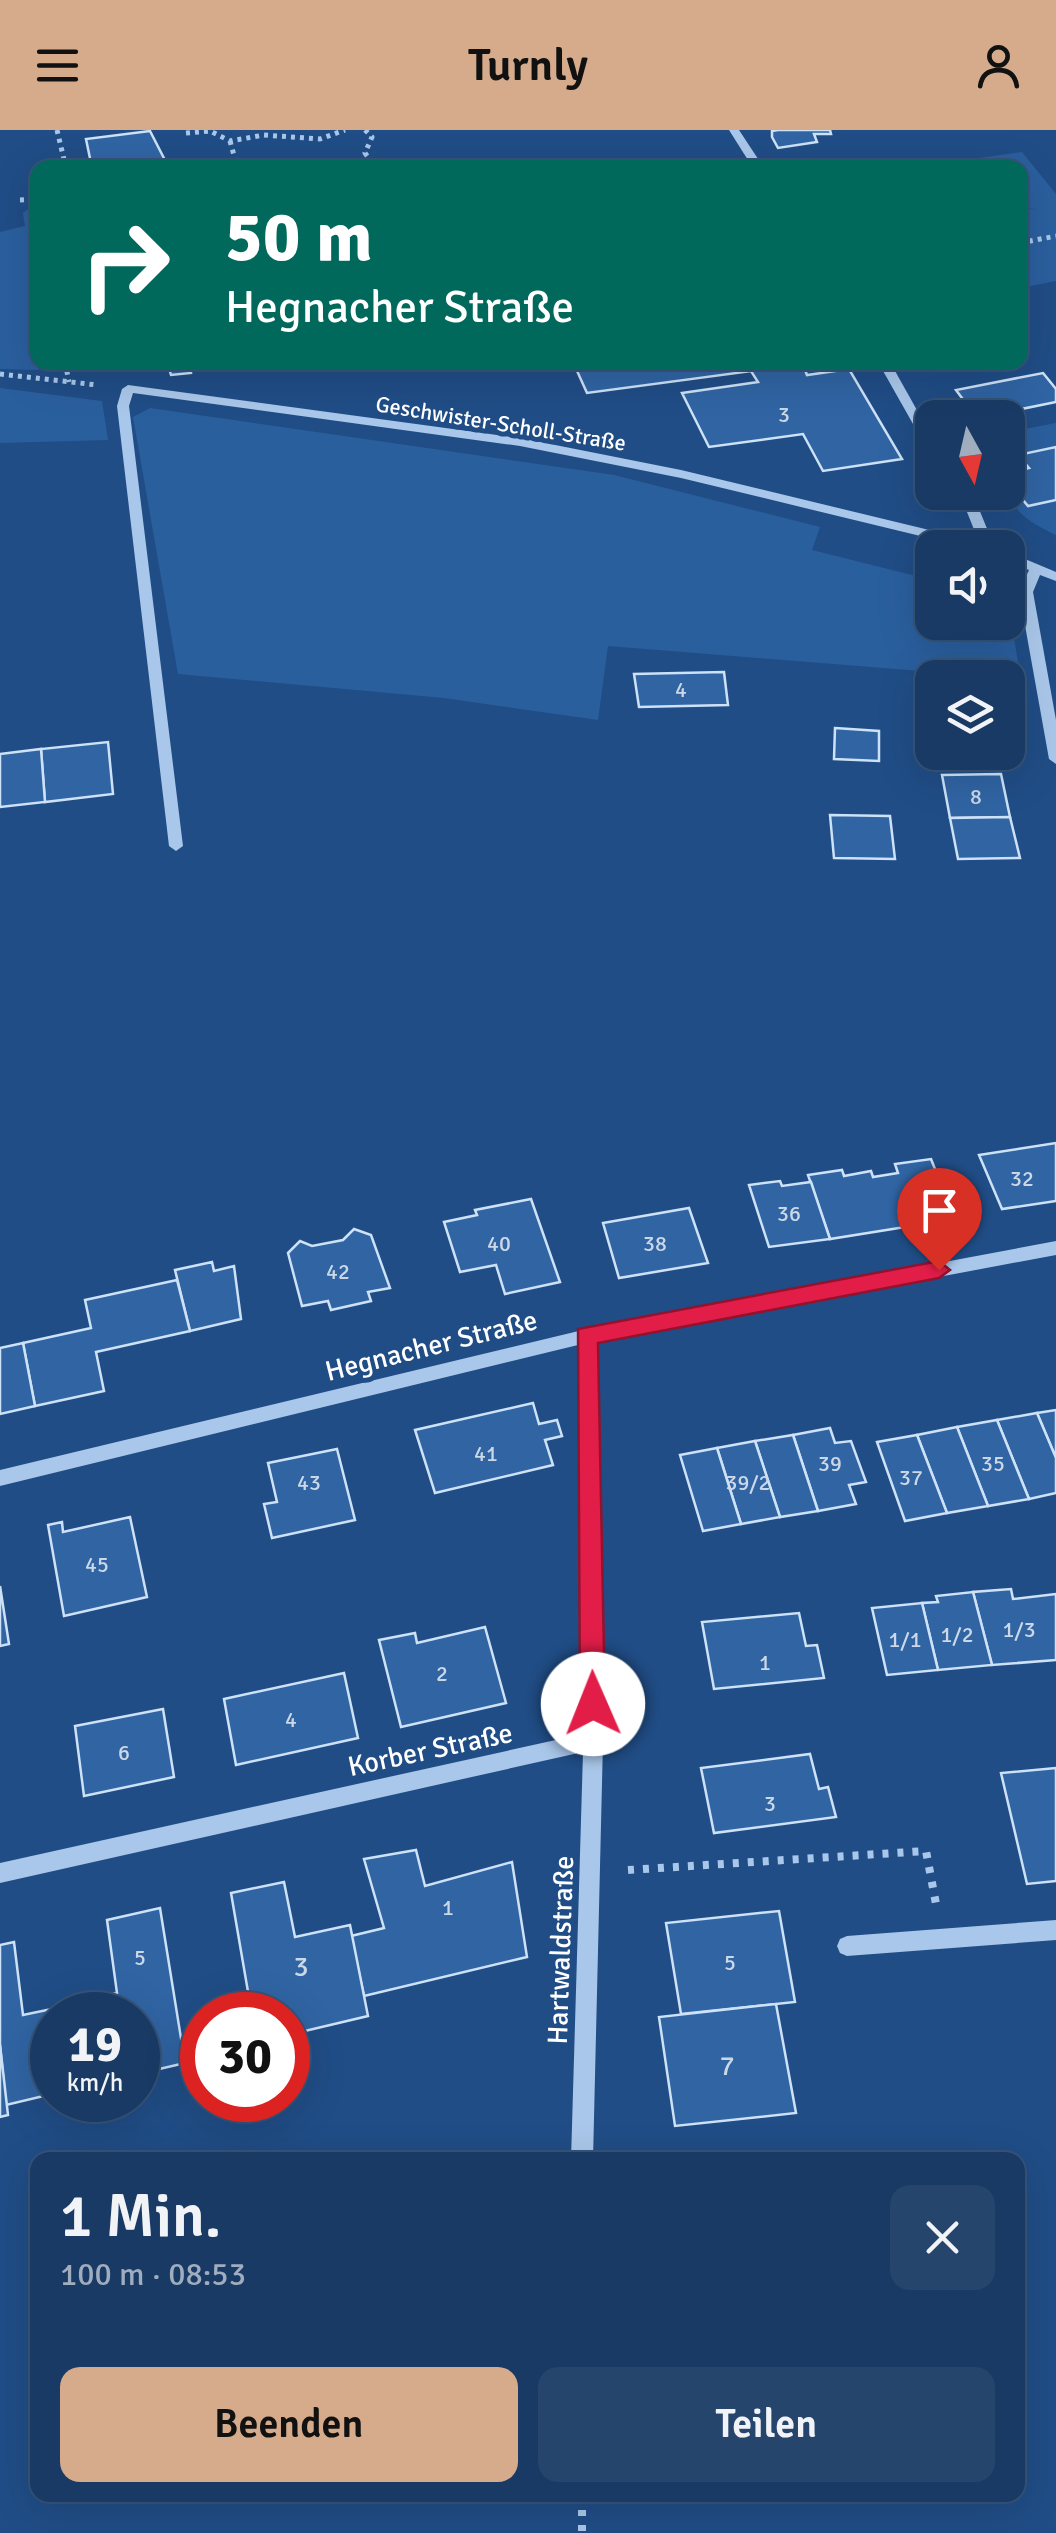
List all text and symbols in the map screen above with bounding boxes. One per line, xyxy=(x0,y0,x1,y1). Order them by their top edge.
icon: menu xyxy=(30,38,85,93)
text: Turnly xyxy=(468,38,588,93)
icon: person xyxy=(971,38,1026,93)
text: 50 m xyxy=(225,194,373,280)
icon: right xyxy=(60,200,190,330)
text: Hegnacher Straße xyxy=(225,280,574,335)
street label: Geschwister-Scholl-Straße xyxy=(374,390,628,457)
north arrow xyxy=(915,400,1025,510)
map controls xyxy=(915,400,1025,770)
house number: 3 xyxy=(778,401,790,428)
button: sound xyxy=(915,530,1025,640)
button: layers xyxy=(915,660,1025,770)
house number: 4 xyxy=(675,676,687,703)
house number: 8 xyxy=(970,783,982,810)
house number: 32 xyxy=(1010,1165,1034,1192)
pin xyxy=(897,1168,982,1271)
icon: arrive xyxy=(912,1183,967,1238)
house number: 36 xyxy=(777,1200,801,1227)
house number: 40 xyxy=(487,1230,511,1257)
house number: 38 xyxy=(643,1230,667,1257)
house number: 42 xyxy=(326,1258,350,1285)
street label: Hegnacher Straße xyxy=(322,1303,541,1389)
house number: 41 xyxy=(474,1440,498,1467)
house number: 39 xyxy=(818,1450,842,1477)
house number: 35 xyxy=(981,1450,1005,1477)
house number: 37 xyxy=(899,1464,923,1491)
house number: 43 xyxy=(297,1469,321,1496)
house number: 39/2 xyxy=(726,1469,770,1496)
house number: 45 xyxy=(85,1551,109,1578)
house number: 1/3 xyxy=(1002,1616,1036,1643)
house number: 1/2 xyxy=(940,1621,974,1648)
house number: 1/1 xyxy=(888,1626,922,1653)
house number: 1 xyxy=(759,1649,771,1676)
position arrow xyxy=(541,1652,645,1756)
house number: 2 xyxy=(436,1660,448,1687)
house number: 4 xyxy=(285,1706,297,1733)
street label: Korber Straße xyxy=(345,1716,516,1784)
house number: 6 xyxy=(118,1739,130,1766)
house number: 3 xyxy=(764,1790,776,1817)
street label: Hartwaldstraße xyxy=(541,1855,581,2045)
house number: 1 xyxy=(442,1894,454,1921)
house number: 5 xyxy=(134,1944,146,1971)
house number: 5 xyxy=(724,1949,736,1976)
house number: 3 xyxy=(293,1950,309,1984)
speed limit sign: 30 xyxy=(180,1992,310,2122)
text: 19 xyxy=(68,2014,122,2076)
house number: 7 xyxy=(719,2049,735,2083)
text: km/h xyxy=(67,2067,123,2098)
text: 1 Min. xyxy=(60,2180,221,2254)
button: close xyxy=(890,2185,995,2290)
text: 100 m · 08:53 xyxy=(60,2255,246,2294)
button: Beenden xyxy=(60,2367,518,2482)
button: Teilen xyxy=(538,2367,995,2482)

